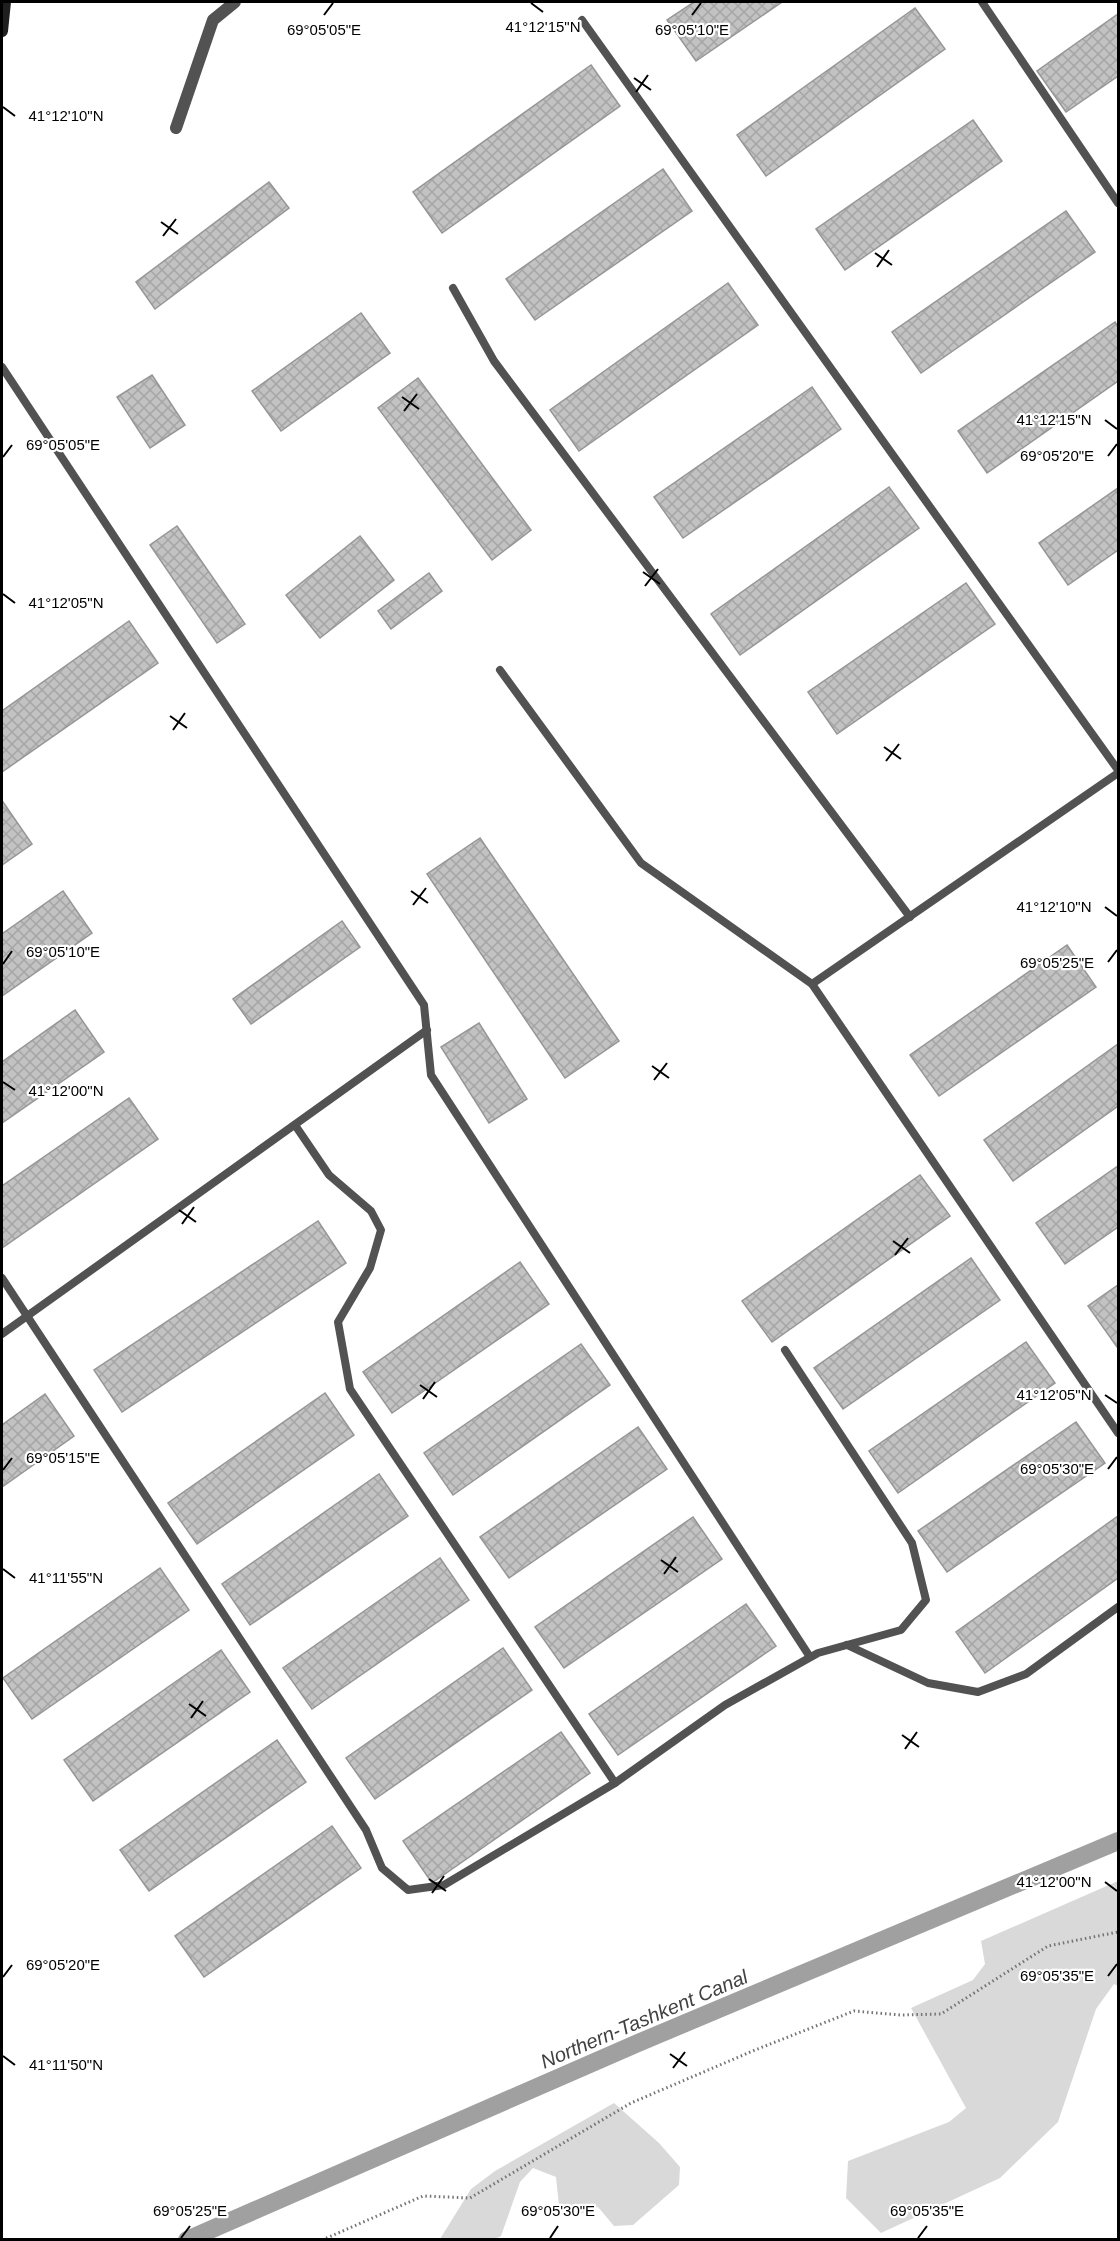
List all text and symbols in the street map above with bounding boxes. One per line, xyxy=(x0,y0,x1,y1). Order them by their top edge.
text: 41°12'15"N xyxy=(505,18,581,35)
text: 69°05'05"E xyxy=(287,21,361,38)
text: 69°05'10"E xyxy=(655,21,729,38)
text: 41°12'10"N xyxy=(28,107,104,124)
text: 41°12'15"N xyxy=(1016,411,1092,428)
text: 69°05'05"E xyxy=(26,436,100,453)
text: 69°05'20"E xyxy=(1020,447,1094,464)
text: 41°12'05"N xyxy=(28,594,104,611)
text: 41°12'10"N xyxy=(1016,898,1092,915)
text: 69°05'10"E xyxy=(26,943,100,960)
text: 69°05'25"E xyxy=(1020,954,1094,971)
text: 41°12'00"N xyxy=(28,1082,104,1099)
text: 41°12'05"N xyxy=(1016,1386,1092,1403)
text: 69°05'15"E xyxy=(26,1449,100,1466)
text: 69°05'30"E xyxy=(1020,1460,1094,1477)
text: 41°11'55"N xyxy=(29,1569,103,1586)
text: 41°12'00"N xyxy=(1016,1873,1092,1890)
text: 69°05'20"E xyxy=(26,1956,100,1973)
water label: Northern-Tashkent Canal xyxy=(537,1965,751,2073)
text: 69°05'35"E xyxy=(1020,1967,1094,1984)
text: 41°11'50"N xyxy=(29,2056,103,2073)
text: 69°05'25"E xyxy=(153,2202,227,2219)
text: 69°05'30"E xyxy=(521,2202,595,2219)
text: 69°05'35"E xyxy=(890,2202,964,2219)

